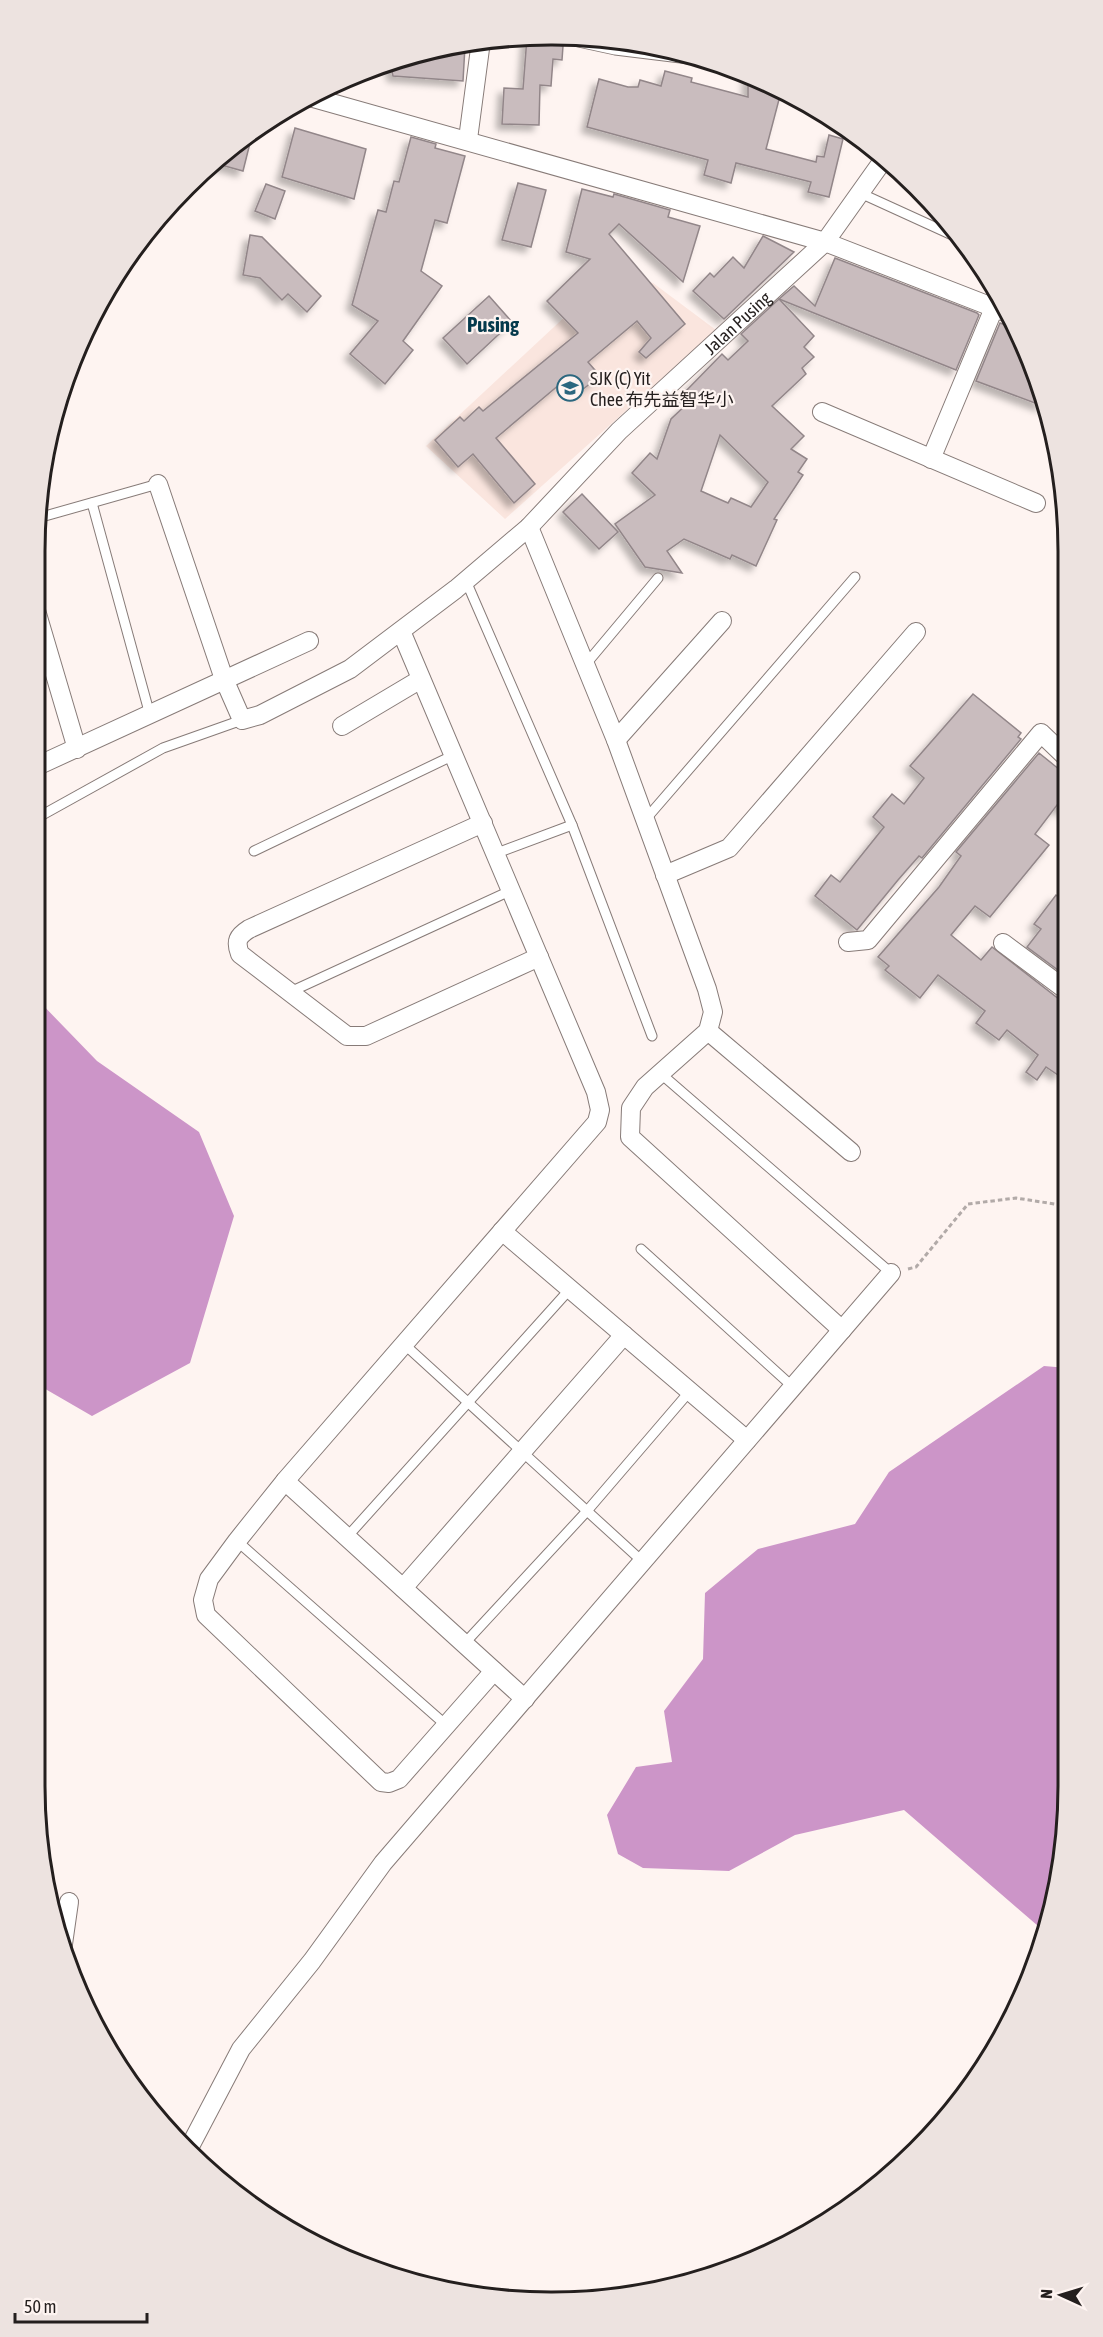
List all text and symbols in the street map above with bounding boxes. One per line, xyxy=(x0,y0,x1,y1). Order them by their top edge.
street label: Jalan Pusing xyxy=(700,287,775,358)
district label: Pusing xyxy=(467,312,520,336)
place label: SJK (C) Yit Chee 布先益智华小 xyxy=(590,368,734,410)
school or university icon: SJK (C) Yit Chee 布先益智华小 xyxy=(555,373,585,403)
north arrow xyxy=(1031,2265,1091,2325)
scale bar xyxy=(15,2286,147,2324)
text: N xyxy=(1037,2289,1055,2299)
text: 50 m xyxy=(24,2296,56,2317)

